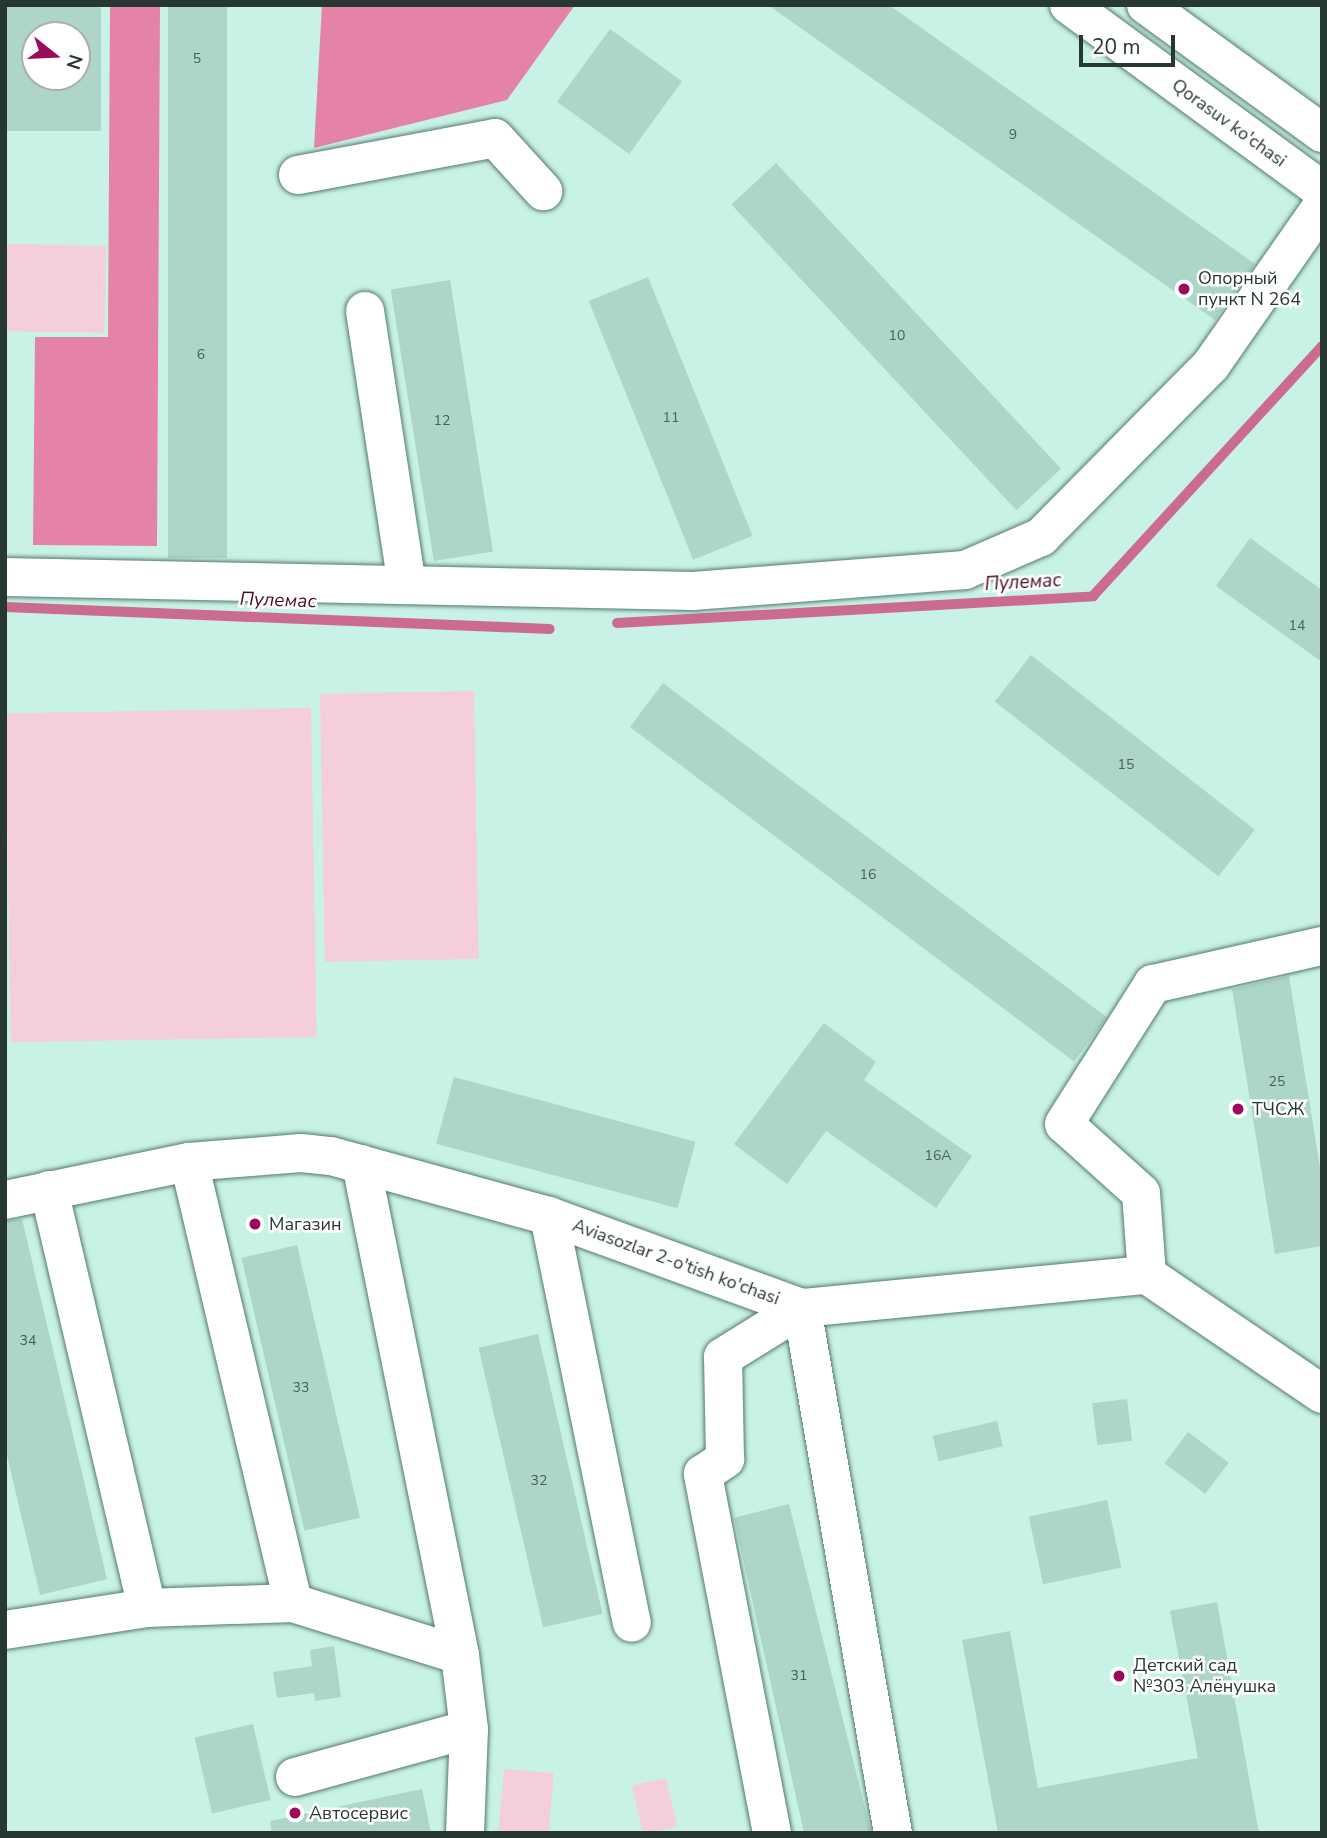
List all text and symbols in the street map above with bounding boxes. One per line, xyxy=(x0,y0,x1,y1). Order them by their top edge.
north arrow xyxy=(21,21,91,91)
scale bar xyxy=(1082,21,1178,65)
text: 20 m xyxy=(1092,33,1141,61)
text: N xyxy=(60,51,89,73)
house number: 5 xyxy=(193,51,201,67)
street label: Qorasuv ko'chasi xyxy=(1168,74,1290,172)
house number: 9 xyxy=(1009,127,1017,143)
place label: Опорный пункт N 264 xyxy=(1198,268,1301,310)
marker: Опорный пункт N 264 xyxy=(1176,281,1192,297)
house number: 10 xyxy=(889,328,905,344)
house number: 6 xyxy=(197,347,205,363)
house number: 11 xyxy=(663,410,679,426)
house number: 12 xyxy=(434,413,450,429)
water label: Пулемас xyxy=(984,570,1062,596)
water label: Пулемас xyxy=(239,588,317,614)
house number: 14 xyxy=(1289,618,1305,634)
house number: 15 xyxy=(1118,757,1134,773)
house number: 16 xyxy=(860,867,876,883)
house number: 25 xyxy=(1269,1074,1285,1090)
place label: ТЧСЖ xyxy=(1252,1098,1305,1120)
marker: ТЧСЖ xyxy=(1230,1101,1246,1117)
house number: 16А xyxy=(924,1148,952,1164)
place label: Магазин xyxy=(269,1213,342,1235)
street label: Aviasozlar 2-o'tish ko'chasi xyxy=(569,1214,783,1310)
marker: Магазин xyxy=(247,1216,263,1232)
house number: 34 xyxy=(20,1333,36,1349)
house number: 33 xyxy=(293,1380,309,1396)
house number: 32 xyxy=(531,1473,547,1489)
place label: Детский сад №303 Алёнушка xyxy=(1133,1655,1276,1698)
house number: 31 xyxy=(791,1668,807,1684)
marker: Детский сад №303 Алёнушка xyxy=(1111,1668,1127,1684)
place label: Автосервис xyxy=(309,1802,408,1824)
marker: Автосервис xyxy=(287,1805,303,1821)

